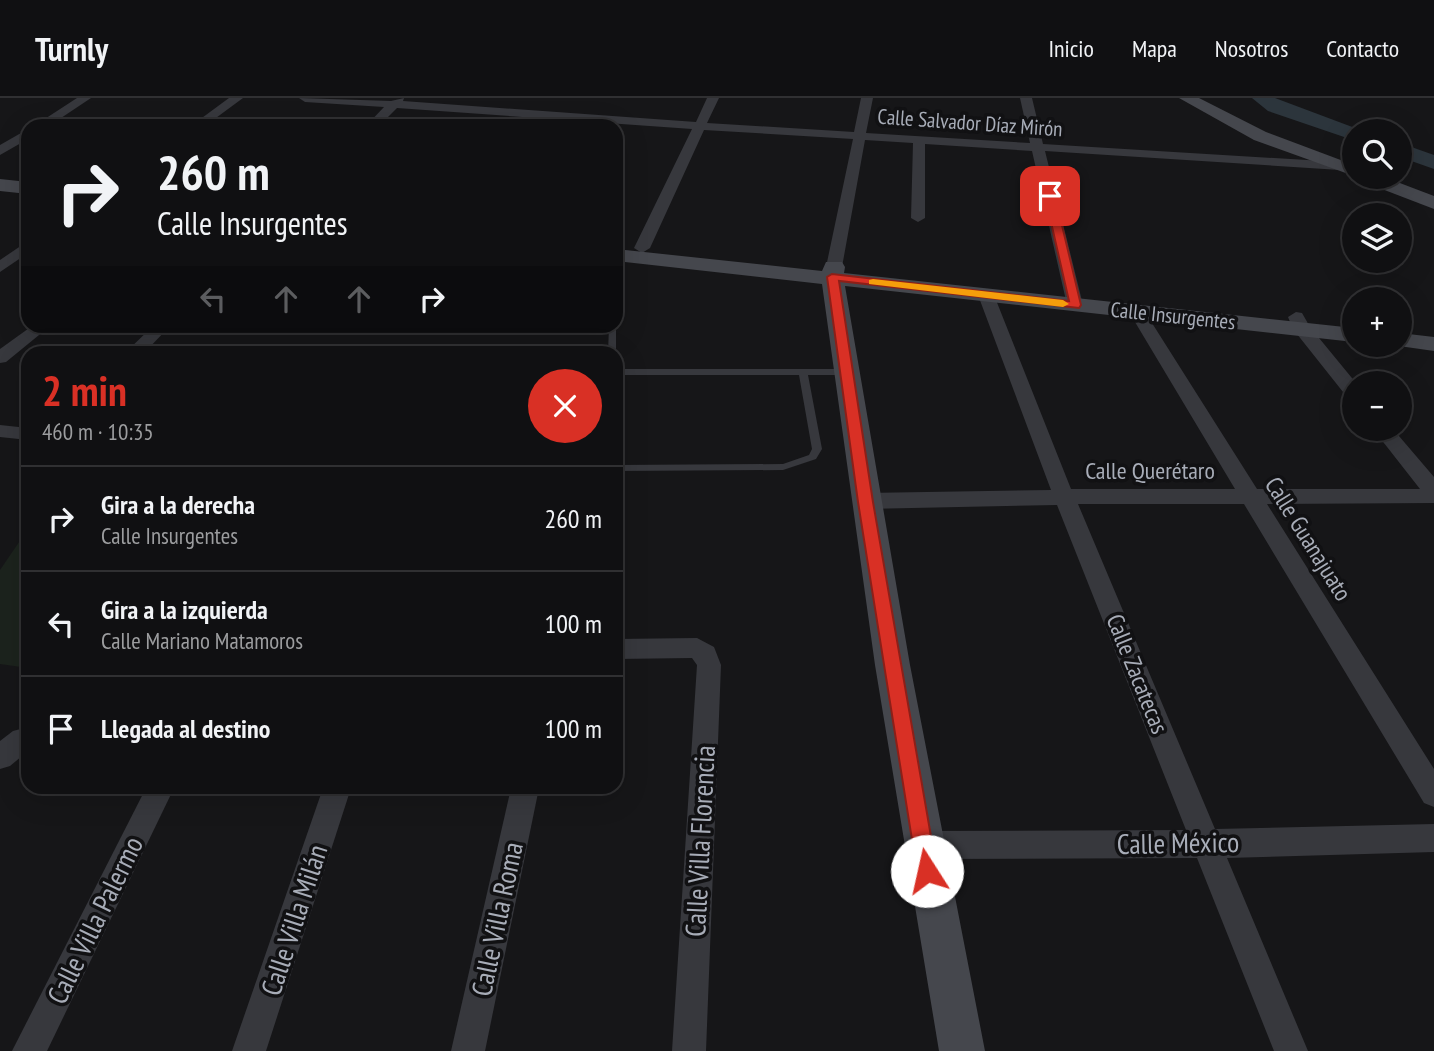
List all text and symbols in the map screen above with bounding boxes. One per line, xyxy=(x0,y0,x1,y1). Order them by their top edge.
text: Turnly xyxy=(35,27,108,70)
text: Inicio xyxy=(1048,33,1094,64)
text: Mapa xyxy=(1132,33,1177,64)
text: Nosotros xyxy=(1215,33,1288,64)
text: Contacto xyxy=(1326,33,1399,64)
street label: Calle Salvador Díaz Mirón xyxy=(877,103,1063,142)
map controls xyxy=(1342,119,1412,441)
button: search xyxy=(1342,119,1412,189)
text: 260 m xyxy=(157,140,270,204)
icon: right xyxy=(42,147,133,238)
pin xyxy=(1020,166,1080,226)
icon: arrive xyxy=(1031,177,1069,215)
text: Calle Insurgentes xyxy=(157,202,348,244)
button: layers xyxy=(1342,203,1412,273)
icon: left xyxy=(194,280,232,318)
icon: ahead xyxy=(267,280,305,318)
icon: ahead xyxy=(340,280,378,318)
icon: right xyxy=(413,280,451,318)
button: + xyxy=(1342,287,1412,357)
street label: Calle Insurgentes xyxy=(1109,296,1237,335)
text: 2 min xyxy=(42,363,127,418)
button: close xyxy=(528,369,602,443)
button: − xyxy=(1342,371,1412,441)
text: 460 m · 10:35 xyxy=(42,417,154,446)
street label: Calle Querétaro xyxy=(1085,455,1215,486)
street label: Calle Guanajuato xyxy=(1258,471,1359,606)
text: Gira a la derecha xyxy=(101,488,255,521)
icon: right xyxy=(42,500,80,538)
text: 260 m xyxy=(544,502,602,535)
text: Calle Insurgentes xyxy=(101,521,238,550)
text: Gira a la izquierda xyxy=(101,593,268,626)
icon: left xyxy=(42,605,80,643)
text: 100 m xyxy=(544,607,602,640)
street label: Calle Zacatecas xyxy=(1099,609,1176,738)
text: Calle Mariano Matamoros xyxy=(101,626,303,655)
icon: arrive xyxy=(42,710,80,748)
text: Llegada al destino xyxy=(101,712,270,745)
text: 100 m xyxy=(544,712,602,745)
street label: Calle Villa Florencia xyxy=(676,744,723,938)
street label: Calle México xyxy=(1117,823,1239,862)
street label: Calle Villa Palermo xyxy=(38,830,151,1010)
position arrow xyxy=(890,834,964,908)
street label: Calle Villa Roma xyxy=(462,838,531,999)
street label: Calle Villa Milán xyxy=(252,840,335,1000)

